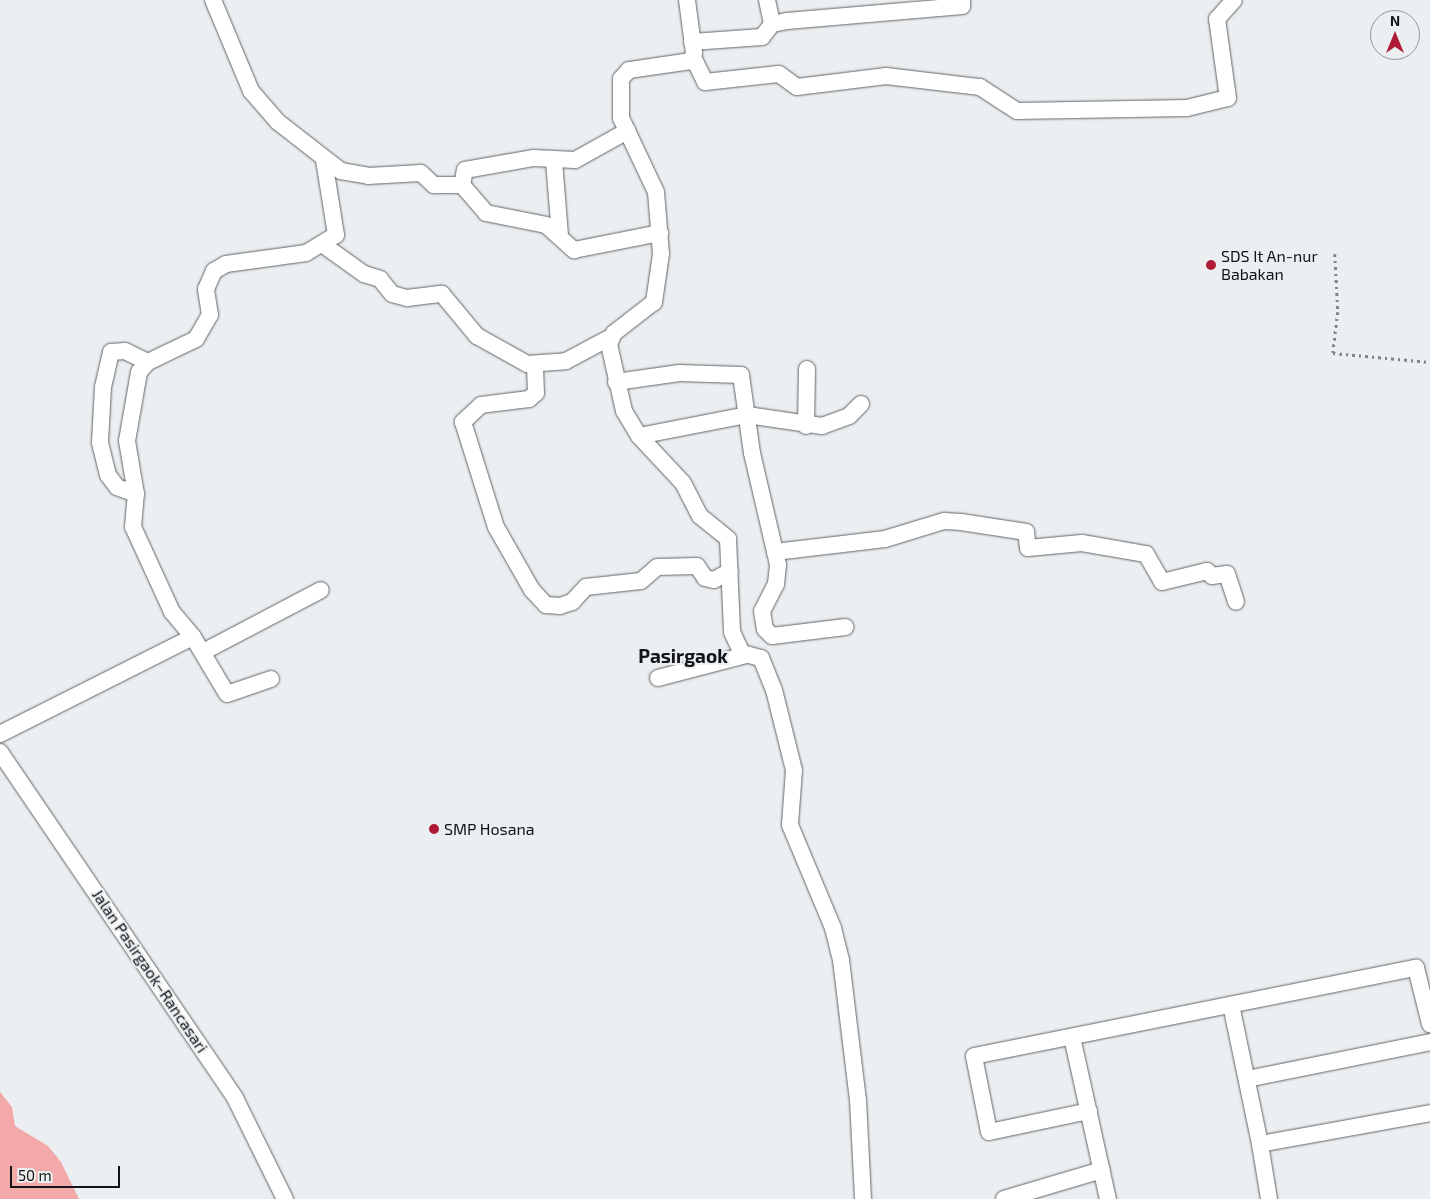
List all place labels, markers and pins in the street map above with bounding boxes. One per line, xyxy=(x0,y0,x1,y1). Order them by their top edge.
place label: SDS It An-nur Babakan xyxy=(1221,246,1318,284)
marker: SDS It An-nur Babakan xyxy=(1205,259,1217,271)
place label: SMP Hosana xyxy=(444,819,535,839)
marker: SMP Hosana xyxy=(428,823,440,835)

